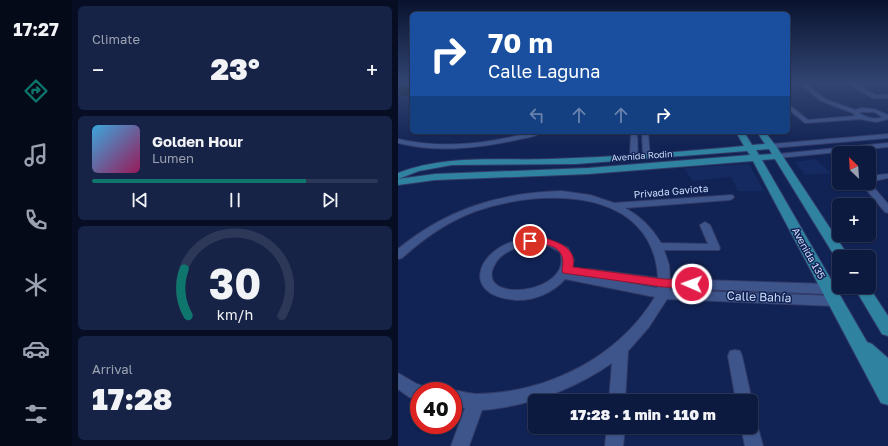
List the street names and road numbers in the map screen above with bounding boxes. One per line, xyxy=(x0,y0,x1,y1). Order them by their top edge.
street label: Avenida Rodin xyxy=(611,148,673,163)
street label: Privada Gaviota xyxy=(633,182,709,200)
street label: Avenida 135 xyxy=(790,225,828,281)
street label: Calle Bahía xyxy=(726,288,792,305)

